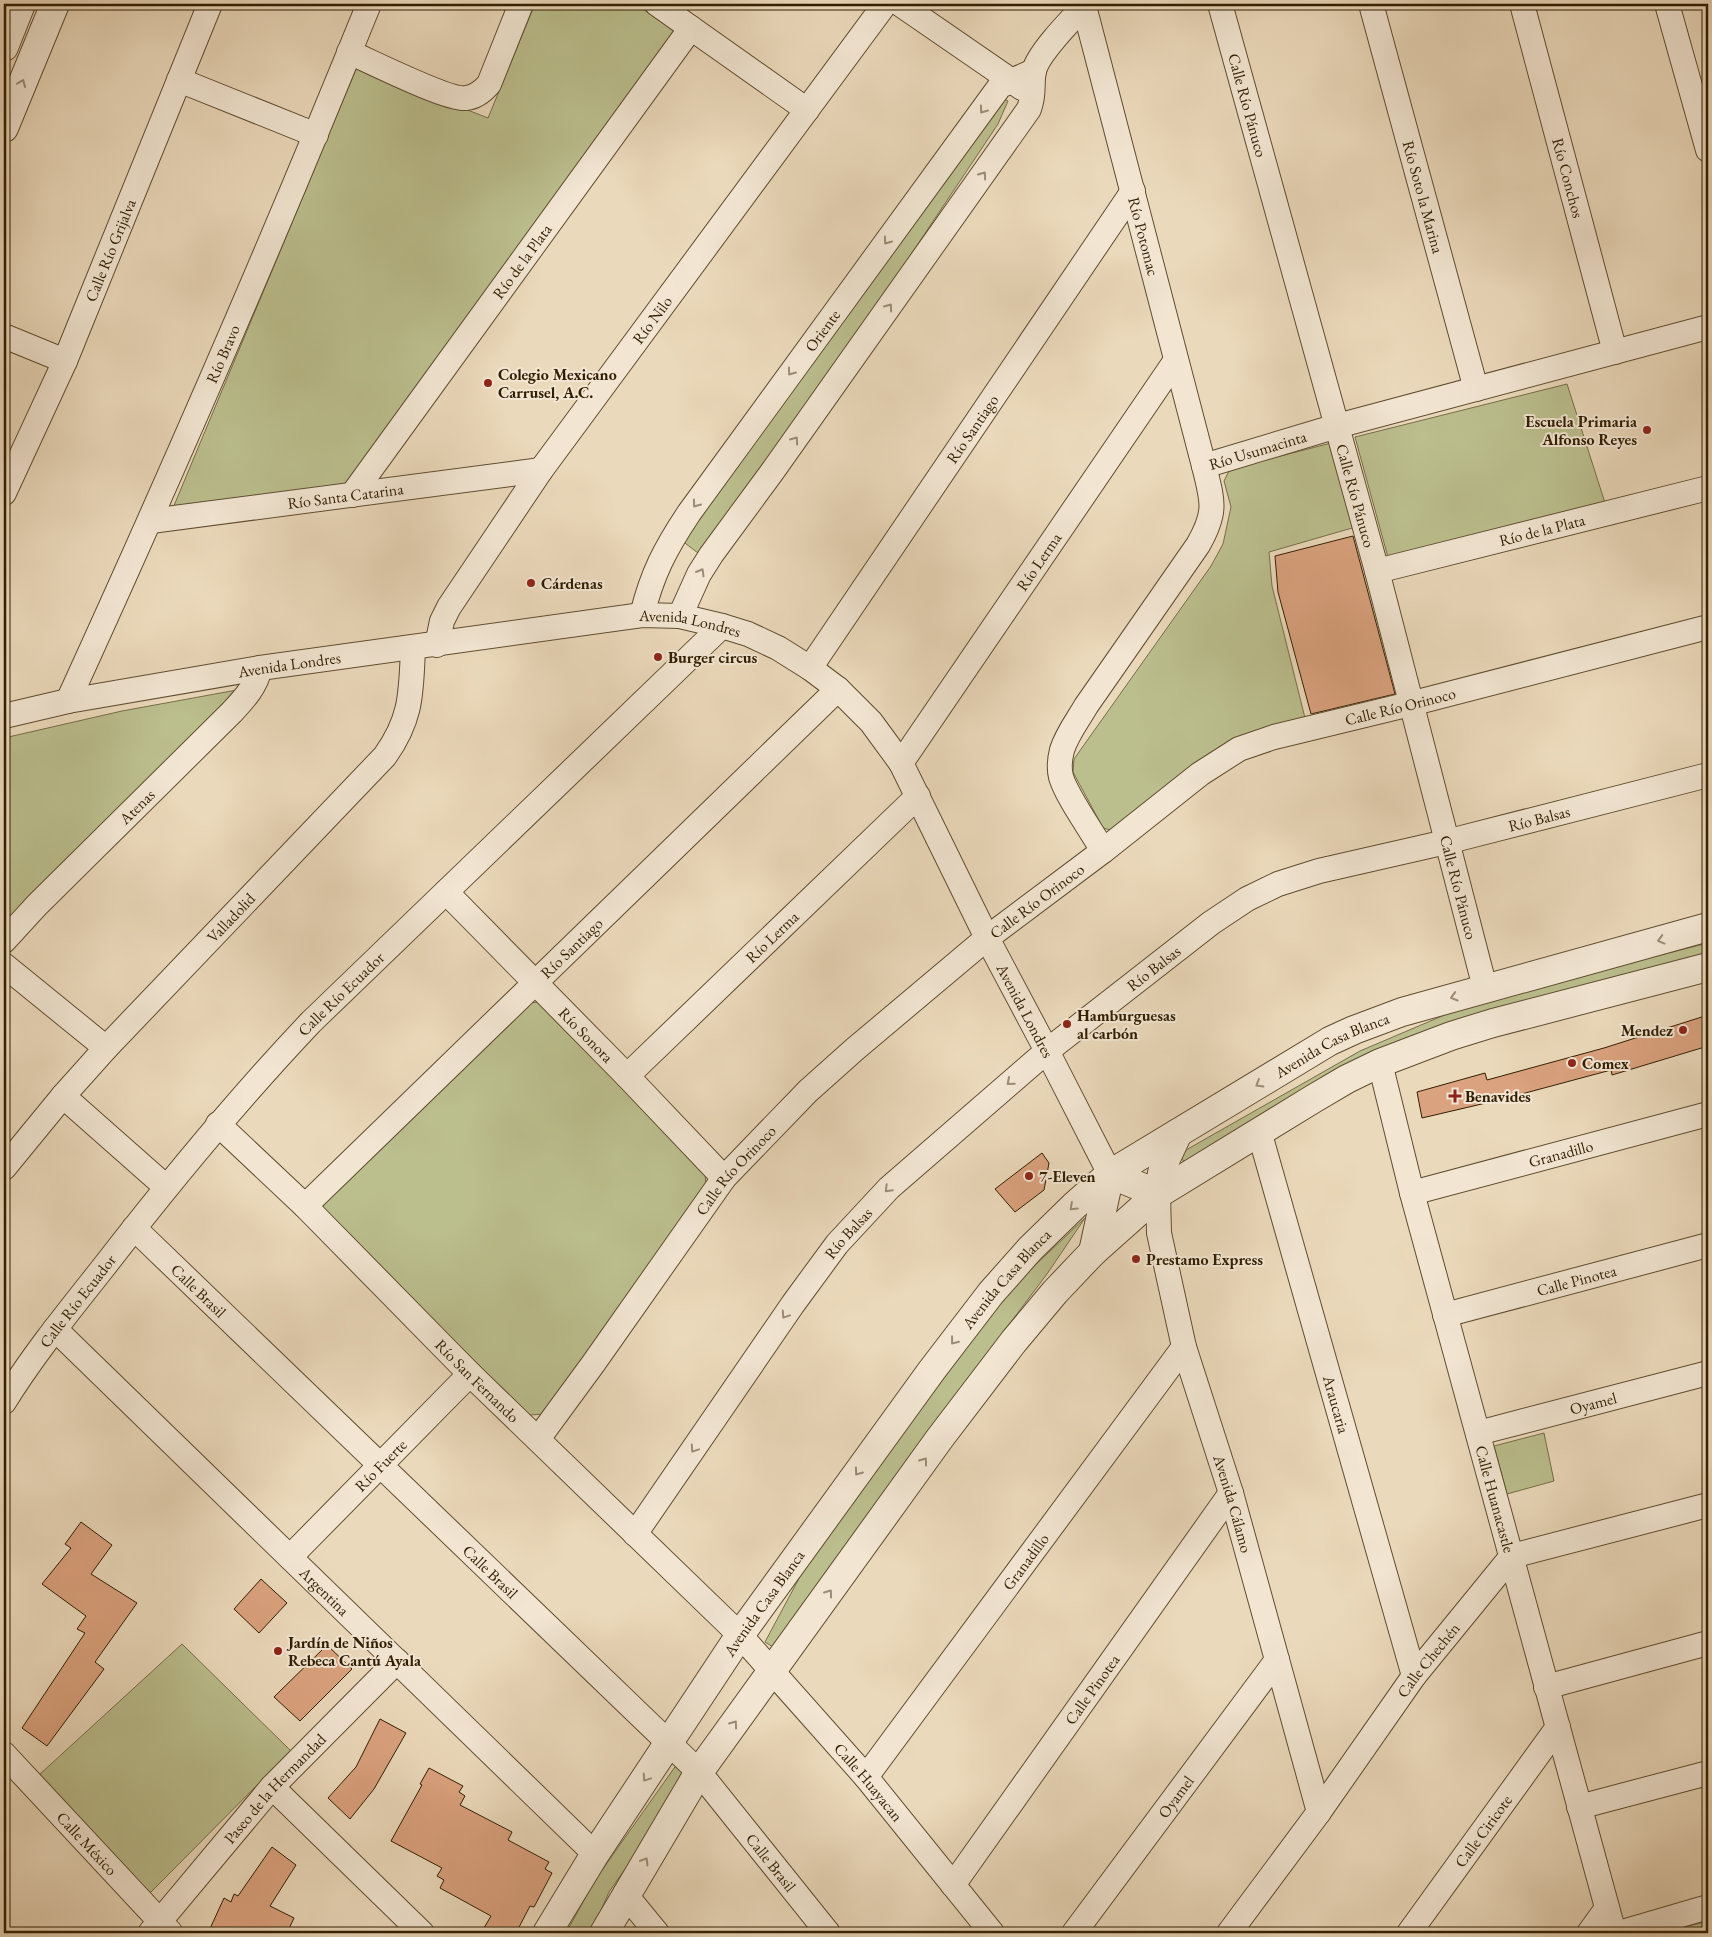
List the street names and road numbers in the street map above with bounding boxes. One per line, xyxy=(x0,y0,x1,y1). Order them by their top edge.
street label: Calle Río Pánuco xyxy=(1223,51,1272,160)
street label: Río Conchos xyxy=(1547,136,1589,220)
street label: Río Soto la Marina xyxy=(1398,138,1449,256)
street label: Calle Río Grijalva xyxy=(80,195,141,305)
street label: Río Potomac xyxy=(1123,195,1164,278)
street label: Río de la Plata xyxy=(488,219,557,303)
street label: Río Nilo xyxy=(628,292,677,348)
street label: Oriente xyxy=(800,305,845,356)
street label: Río Bravo xyxy=(201,321,245,387)
street label: Río Santiago xyxy=(942,390,1003,468)
street label: Río Usumacinta xyxy=(1206,426,1310,475)
street label: Calle Río Pánuco xyxy=(1331,441,1380,550)
street label: Río Santa Catarina xyxy=(286,478,405,514)
street label: Río de la Plata xyxy=(1497,509,1588,551)
street label: Río Lerma xyxy=(1012,528,1067,595)
street label: Avenida Londres xyxy=(638,605,743,642)
street label: Avenida Londres xyxy=(235,647,342,683)
street label: Calle Río Orinoco xyxy=(1343,683,1458,730)
street label: Atenas xyxy=(114,784,159,830)
street label: Río Balsas xyxy=(1506,801,1572,837)
street label: Calle Río Pánuco xyxy=(1435,833,1482,942)
street label: Calle Río Orinoco xyxy=(985,859,1089,944)
street label: Valladolid xyxy=(202,888,260,947)
street label: Río Lerma xyxy=(741,906,804,968)
street label: Río Santiago xyxy=(536,913,607,983)
street label: Río Balsas xyxy=(1123,941,1185,996)
street label: Calle Río Ecuador xyxy=(293,947,389,1041)
street label: Avenida Londres xyxy=(991,959,1059,1061)
street label: Río Sonora xyxy=(554,1003,618,1068)
street label: Avenida Casa Blanca xyxy=(1270,1008,1393,1084)
street label: Calle Río Orinoco xyxy=(691,1121,781,1220)
street label: Granadillo xyxy=(1526,1135,1596,1172)
street label: Río Balsas xyxy=(820,1203,877,1263)
street label: Avenida Casa Blanca xyxy=(957,1224,1056,1334)
street label: Calle Río Ecuador xyxy=(35,1250,121,1352)
street label: Calle Brasil xyxy=(166,1259,231,1322)
street label: Calle Pinotea xyxy=(1534,1260,1619,1301)
street label: Río San Fernando xyxy=(430,1335,524,1427)
street label: Araucaria xyxy=(1318,1372,1355,1436)
street label: Oyamel xyxy=(1567,1387,1619,1420)
street label: Río Fuerte xyxy=(350,1434,411,1496)
street label: Calle Huanacastle xyxy=(1470,1443,1520,1555)
street label: Avenida Cálamo xyxy=(1208,1451,1257,1555)
street label: Granadillo xyxy=(998,1529,1054,1595)
street label: Calle Brasil xyxy=(458,1540,522,1603)
street label: Avenida Casa Blanca xyxy=(718,1545,810,1661)
street label: Argentina xyxy=(294,1562,354,1621)
street label: Calle Chechén xyxy=(1392,1618,1465,1702)
street label: Calle Pinotea xyxy=(1060,1650,1125,1729)
street label: Paseo de la Hermandad xyxy=(219,1728,331,1848)
street label: Calle Huayacan xyxy=(829,1738,908,1826)
street label: Oyamel xyxy=(1153,1771,1199,1822)
street label: Calle Ciricote xyxy=(1450,1791,1517,1872)
street label: Calle México xyxy=(52,1807,122,1880)
street label: Calle Brasil xyxy=(741,1829,801,1896)

